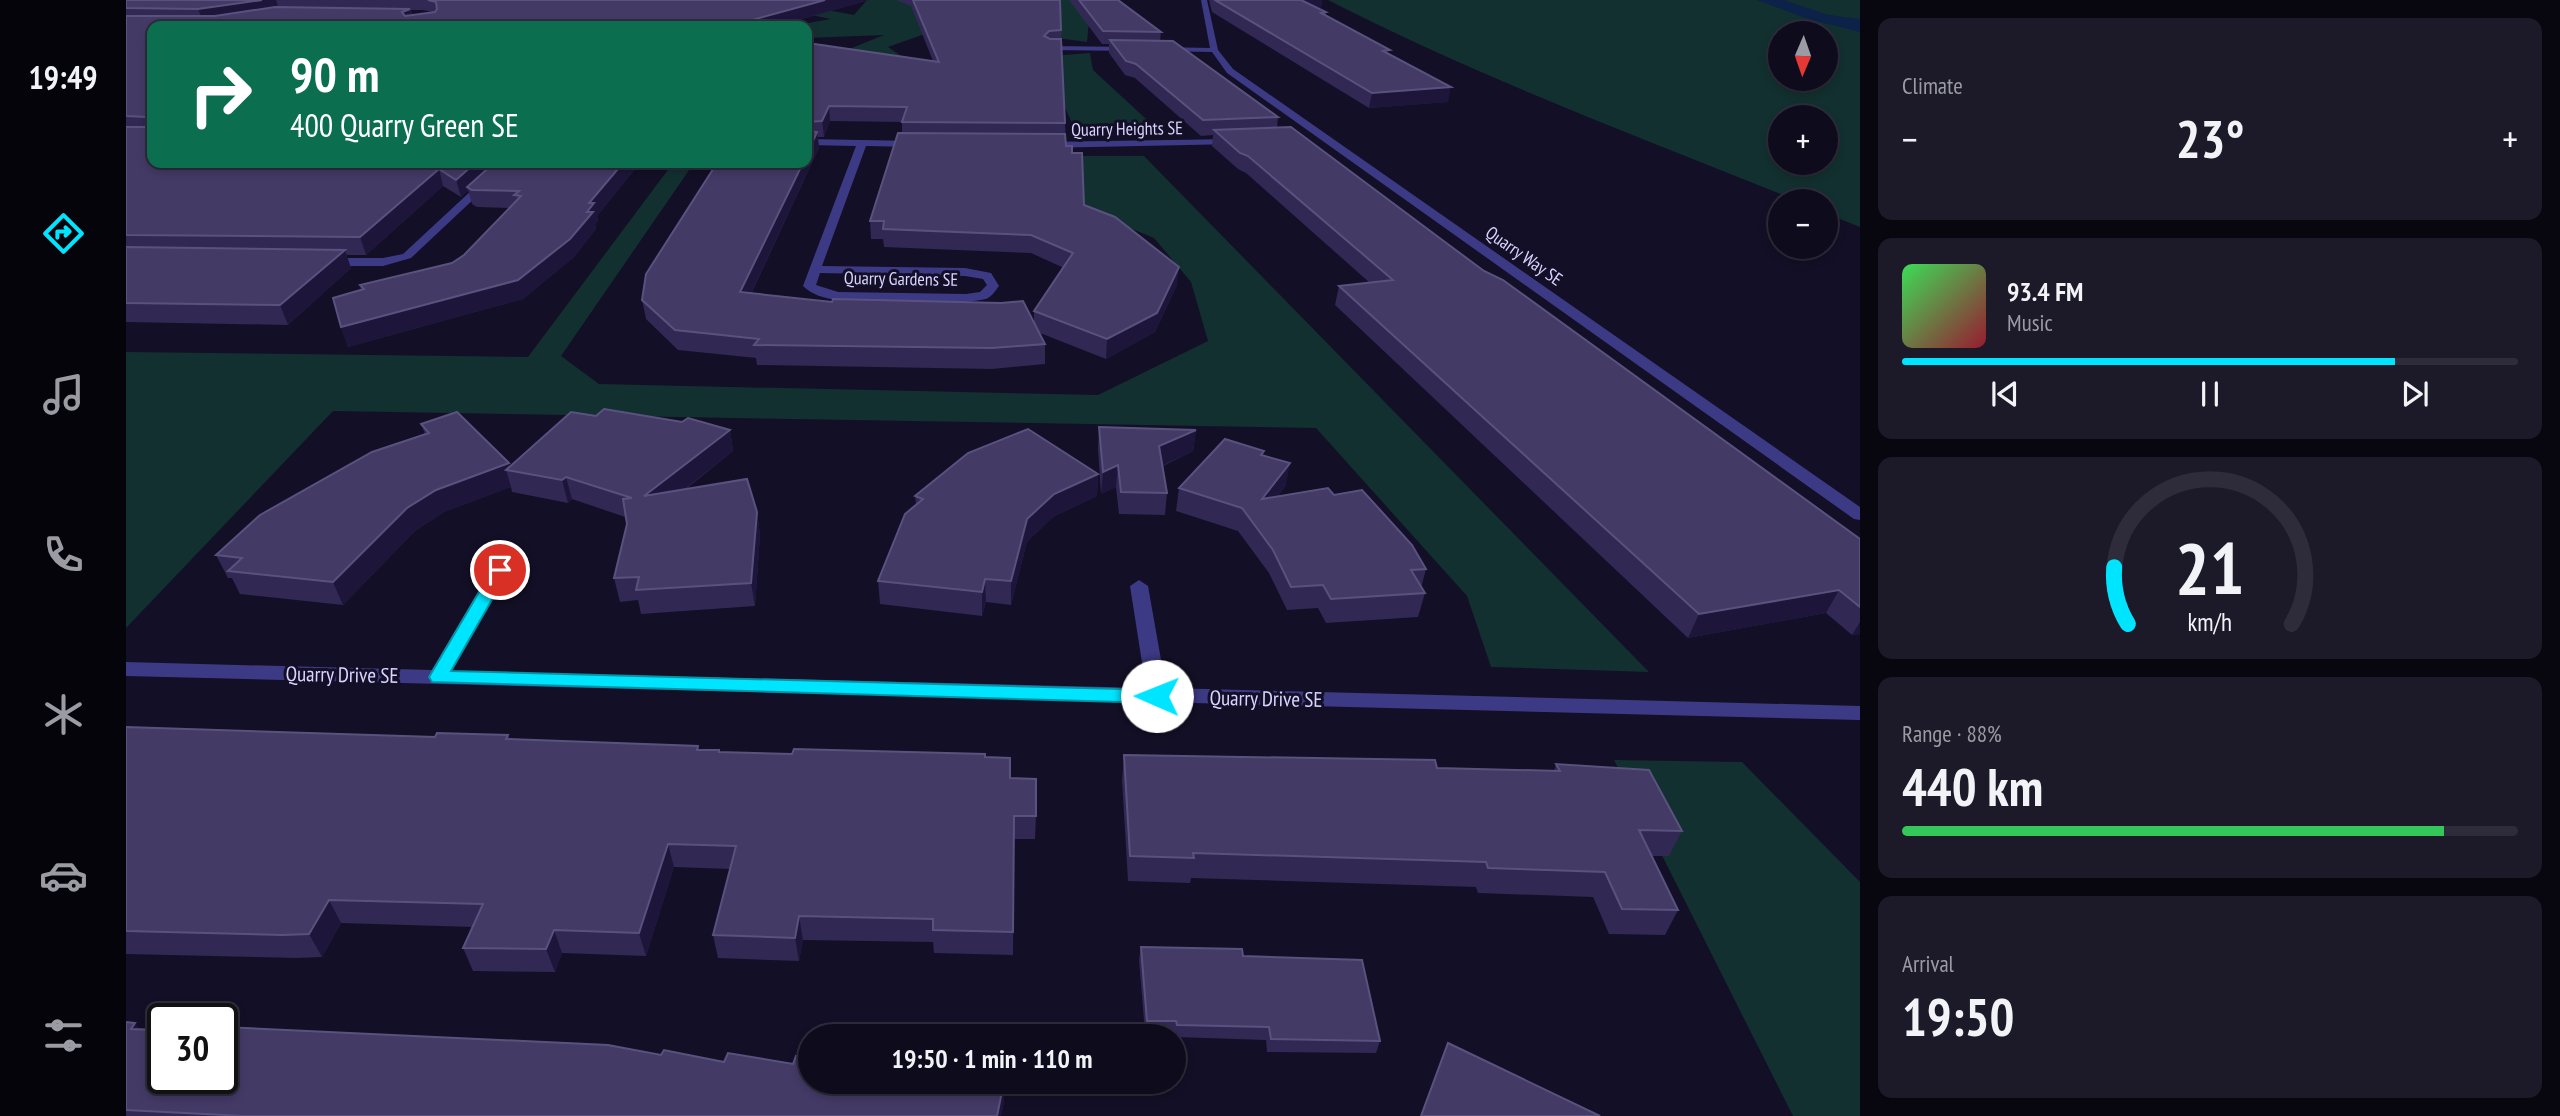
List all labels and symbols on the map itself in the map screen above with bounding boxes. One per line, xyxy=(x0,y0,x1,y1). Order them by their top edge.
north arrow xyxy=(1768,21,1838,91)
street label: Quarry Heights SE xyxy=(1071,116,1183,141)
street label: Quarry Way SE xyxy=(1481,221,1567,290)
street label: Quarry Gardens SE xyxy=(844,266,958,291)
pin xyxy=(470,540,530,600)
position arrow xyxy=(1120,659,1194,733)
street label: Quarry Drive SE xyxy=(285,660,399,689)
street label: Quarry Drive SE xyxy=(1209,684,1323,713)
speed limit sign: 30 xyxy=(147,1003,238,1094)

